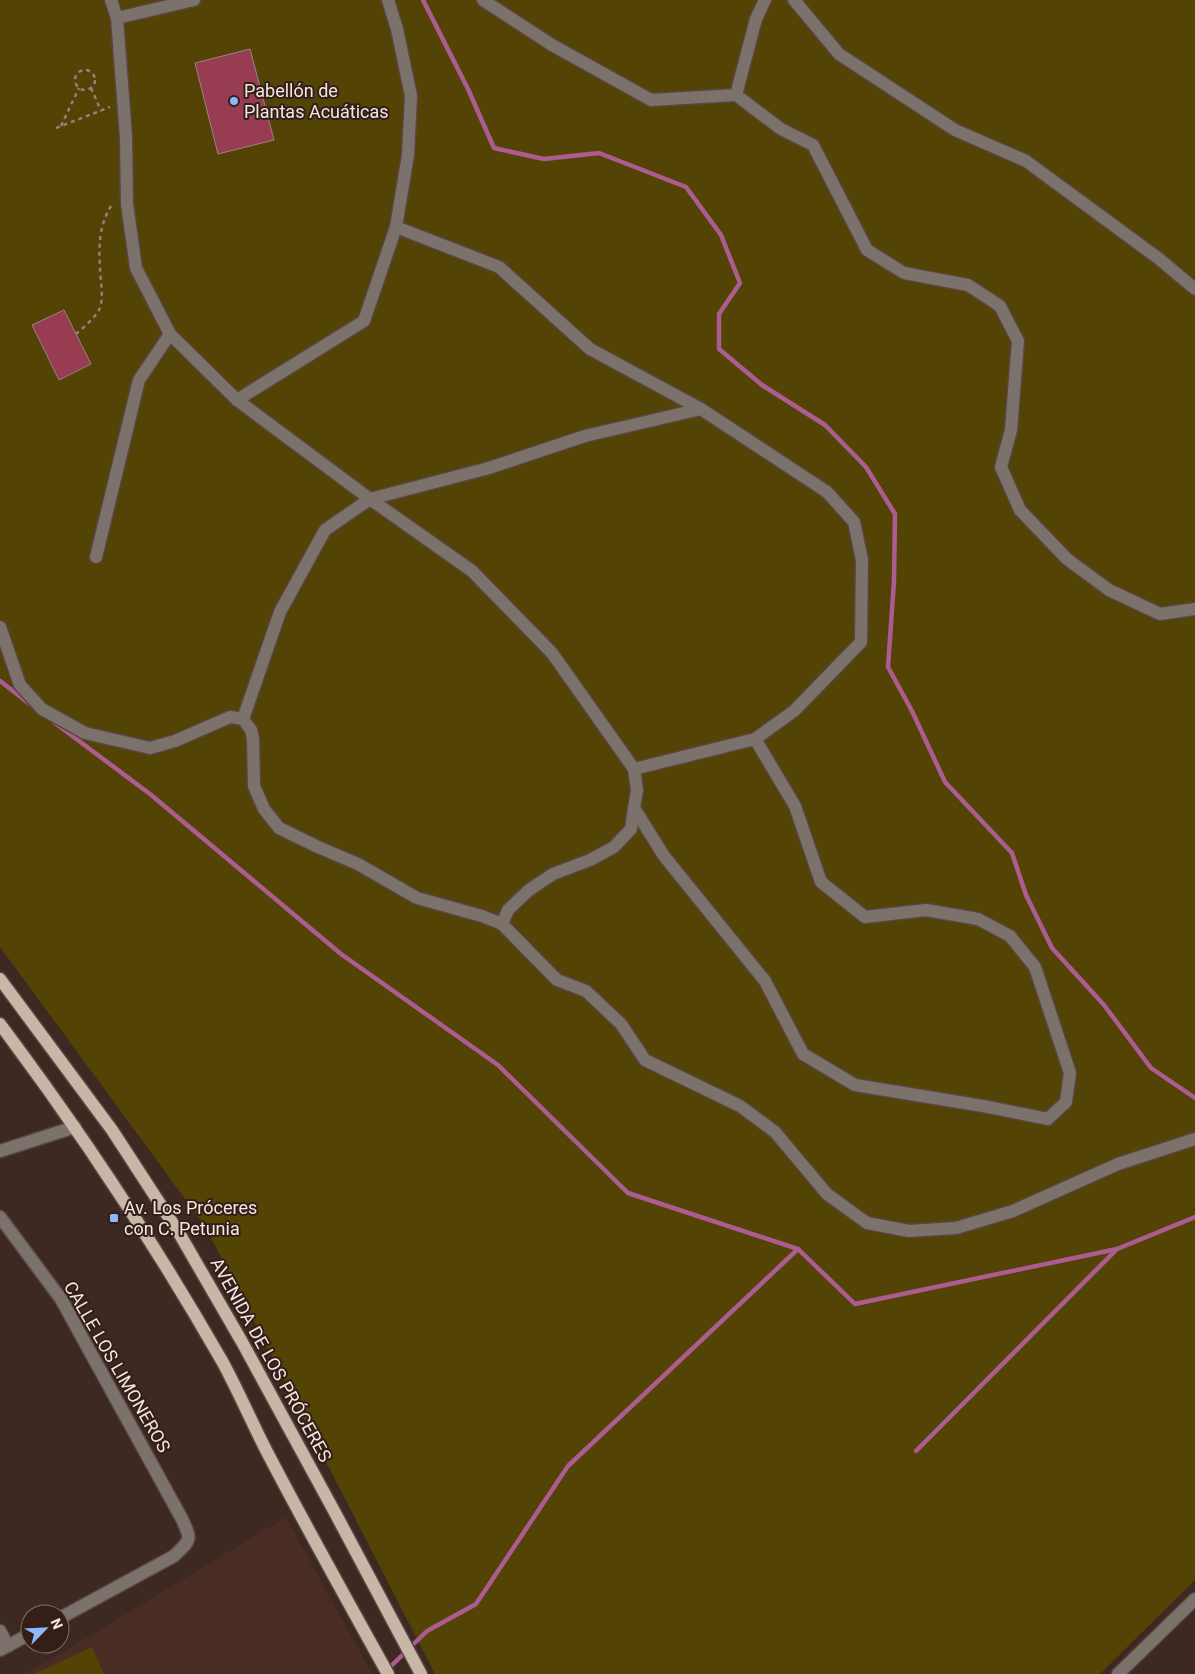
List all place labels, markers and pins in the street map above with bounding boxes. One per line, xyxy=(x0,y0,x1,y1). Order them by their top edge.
place label: Pabellón de Plantas Acuáticas xyxy=(244,80,389,122)
marker: Pabellón de Plantas Acuáticas xyxy=(228,95,240,107)
place label: Av. Los Próceres con C. Petunia xyxy=(124,1197,257,1239)
marker: Av. Los Próceres con C. Petunia xyxy=(108,1212,120,1224)

